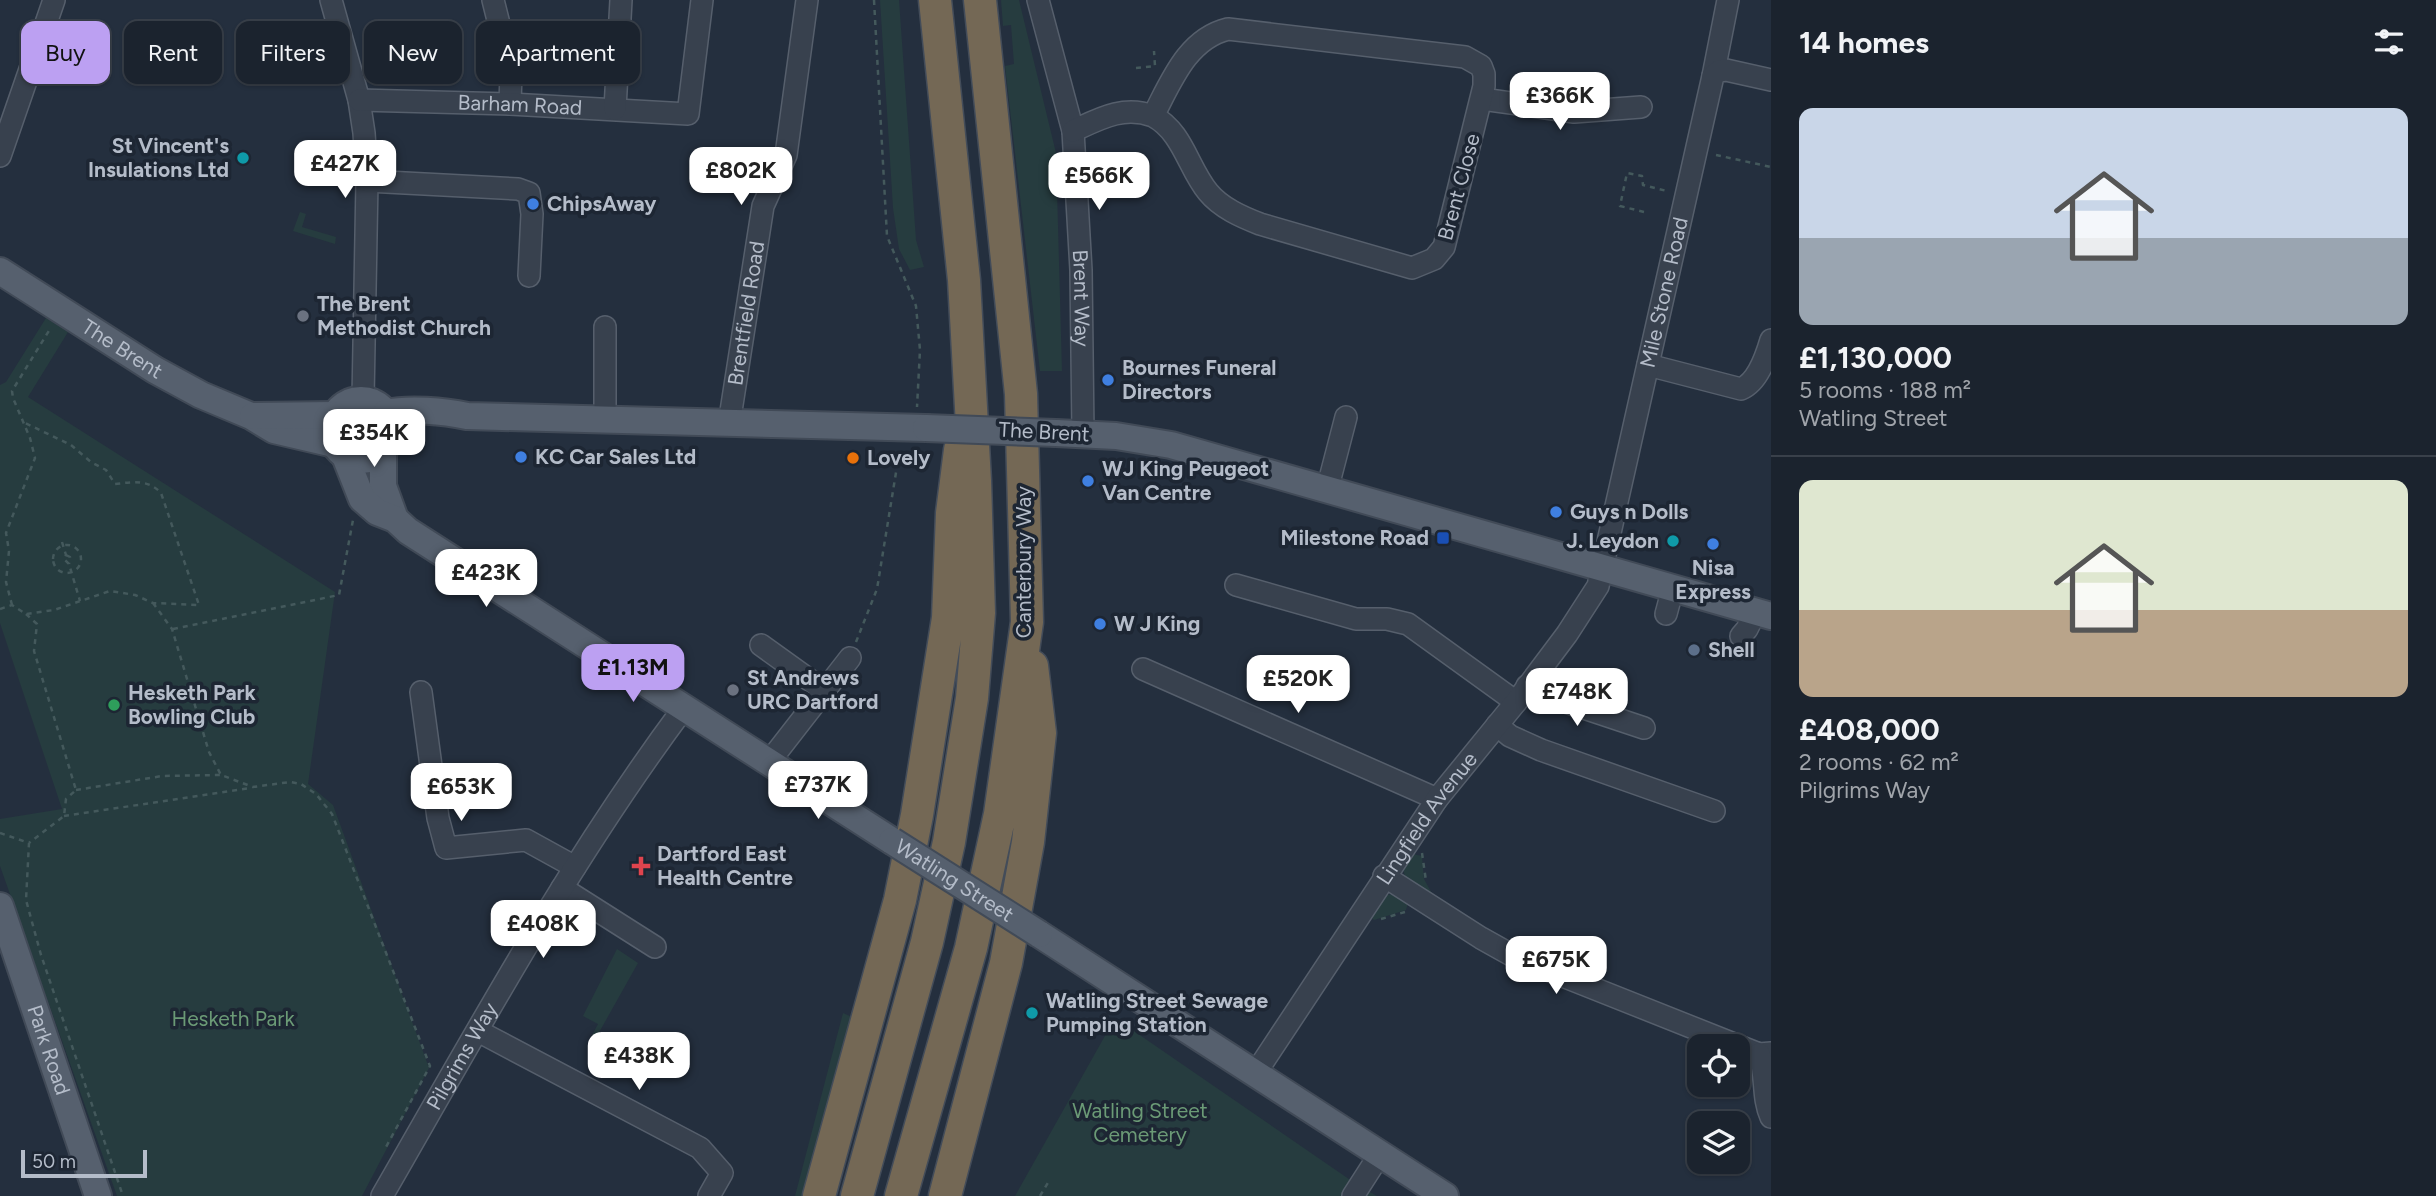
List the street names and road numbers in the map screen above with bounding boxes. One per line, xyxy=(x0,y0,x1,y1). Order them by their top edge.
street label: Barham Road xyxy=(457,90,583,120)
street label: Brent Close xyxy=(1432,131,1485,243)
street label: Mile Stone Road xyxy=(1635,215,1693,370)
street label: Brentfield Road xyxy=(722,239,769,387)
street label: Brent Way xyxy=(1068,249,1095,347)
street label: The Brent xyxy=(77,314,167,384)
street label: The Brent xyxy=(998,417,1090,446)
street label: Canterbury Way xyxy=(1011,486,1036,638)
street label: Lingfield Avenue xyxy=(1371,747,1482,889)
street label: Watling Street xyxy=(891,833,1019,927)
street label: Pilgrims Way xyxy=(421,998,502,1114)
street label: Park Road xyxy=(22,1002,76,1098)

